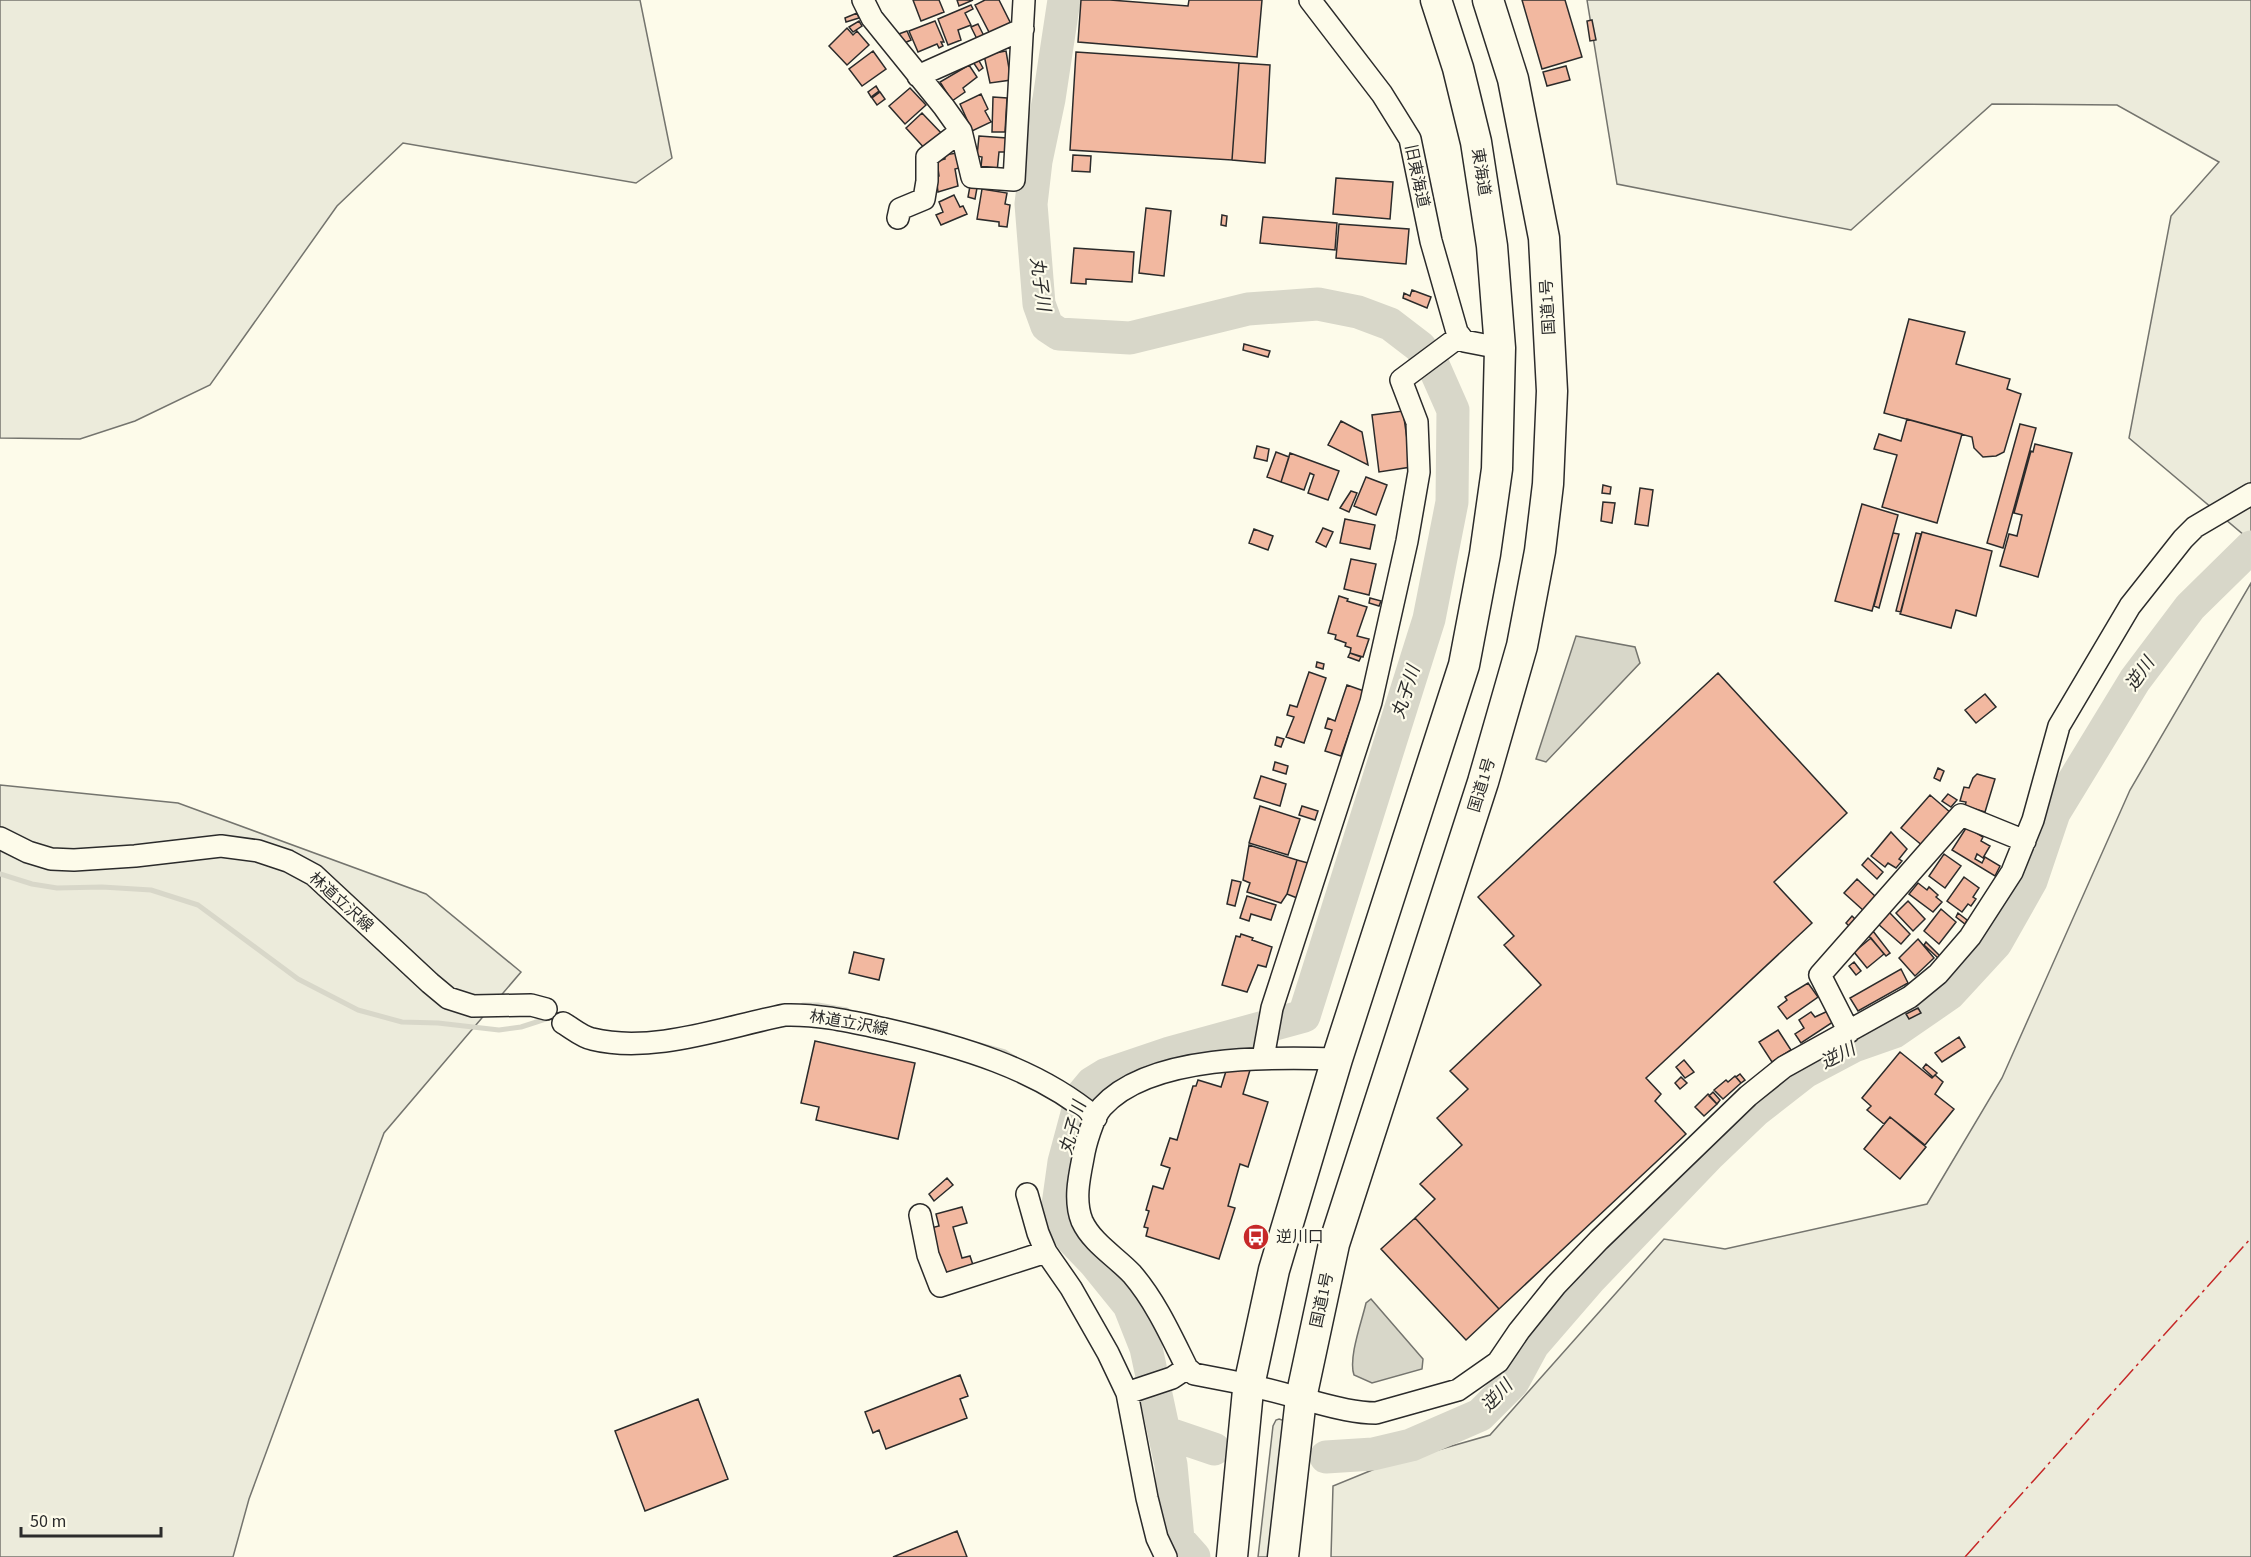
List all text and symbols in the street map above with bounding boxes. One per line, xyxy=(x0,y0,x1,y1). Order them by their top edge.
street label: 旧東海道 xyxy=(1400,142,1434,210)
street label: 東海道 xyxy=(1466,147,1496,197)
water label: 丸子川 xyxy=(1024,256,1056,314)
street label: 国道1号 xyxy=(1536,278,1560,336)
water label: 逆川 xyxy=(2119,650,2162,696)
water label: 丸子川 xyxy=(1386,661,1427,722)
street label: 国道1号 xyxy=(1463,755,1501,815)
street label: 林道立沢線 xyxy=(304,867,378,937)
street label: 林道立沢線 xyxy=(808,1005,890,1041)
water label: 逆川 xyxy=(1816,1036,1861,1075)
water label: 丸子川 xyxy=(1054,1097,1093,1157)
bus stop icon: 逆川口 xyxy=(1241,1222,1271,1252)
place label: 逆川口 xyxy=(1276,1226,1324,1248)
street label: 国道1号 xyxy=(1305,1270,1339,1330)
water label: 逆川 xyxy=(1476,1373,1520,1418)
scale bar xyxy=(21,1500,160,1538)
text: 50 m xyxy=(30,1509,66,1534)

